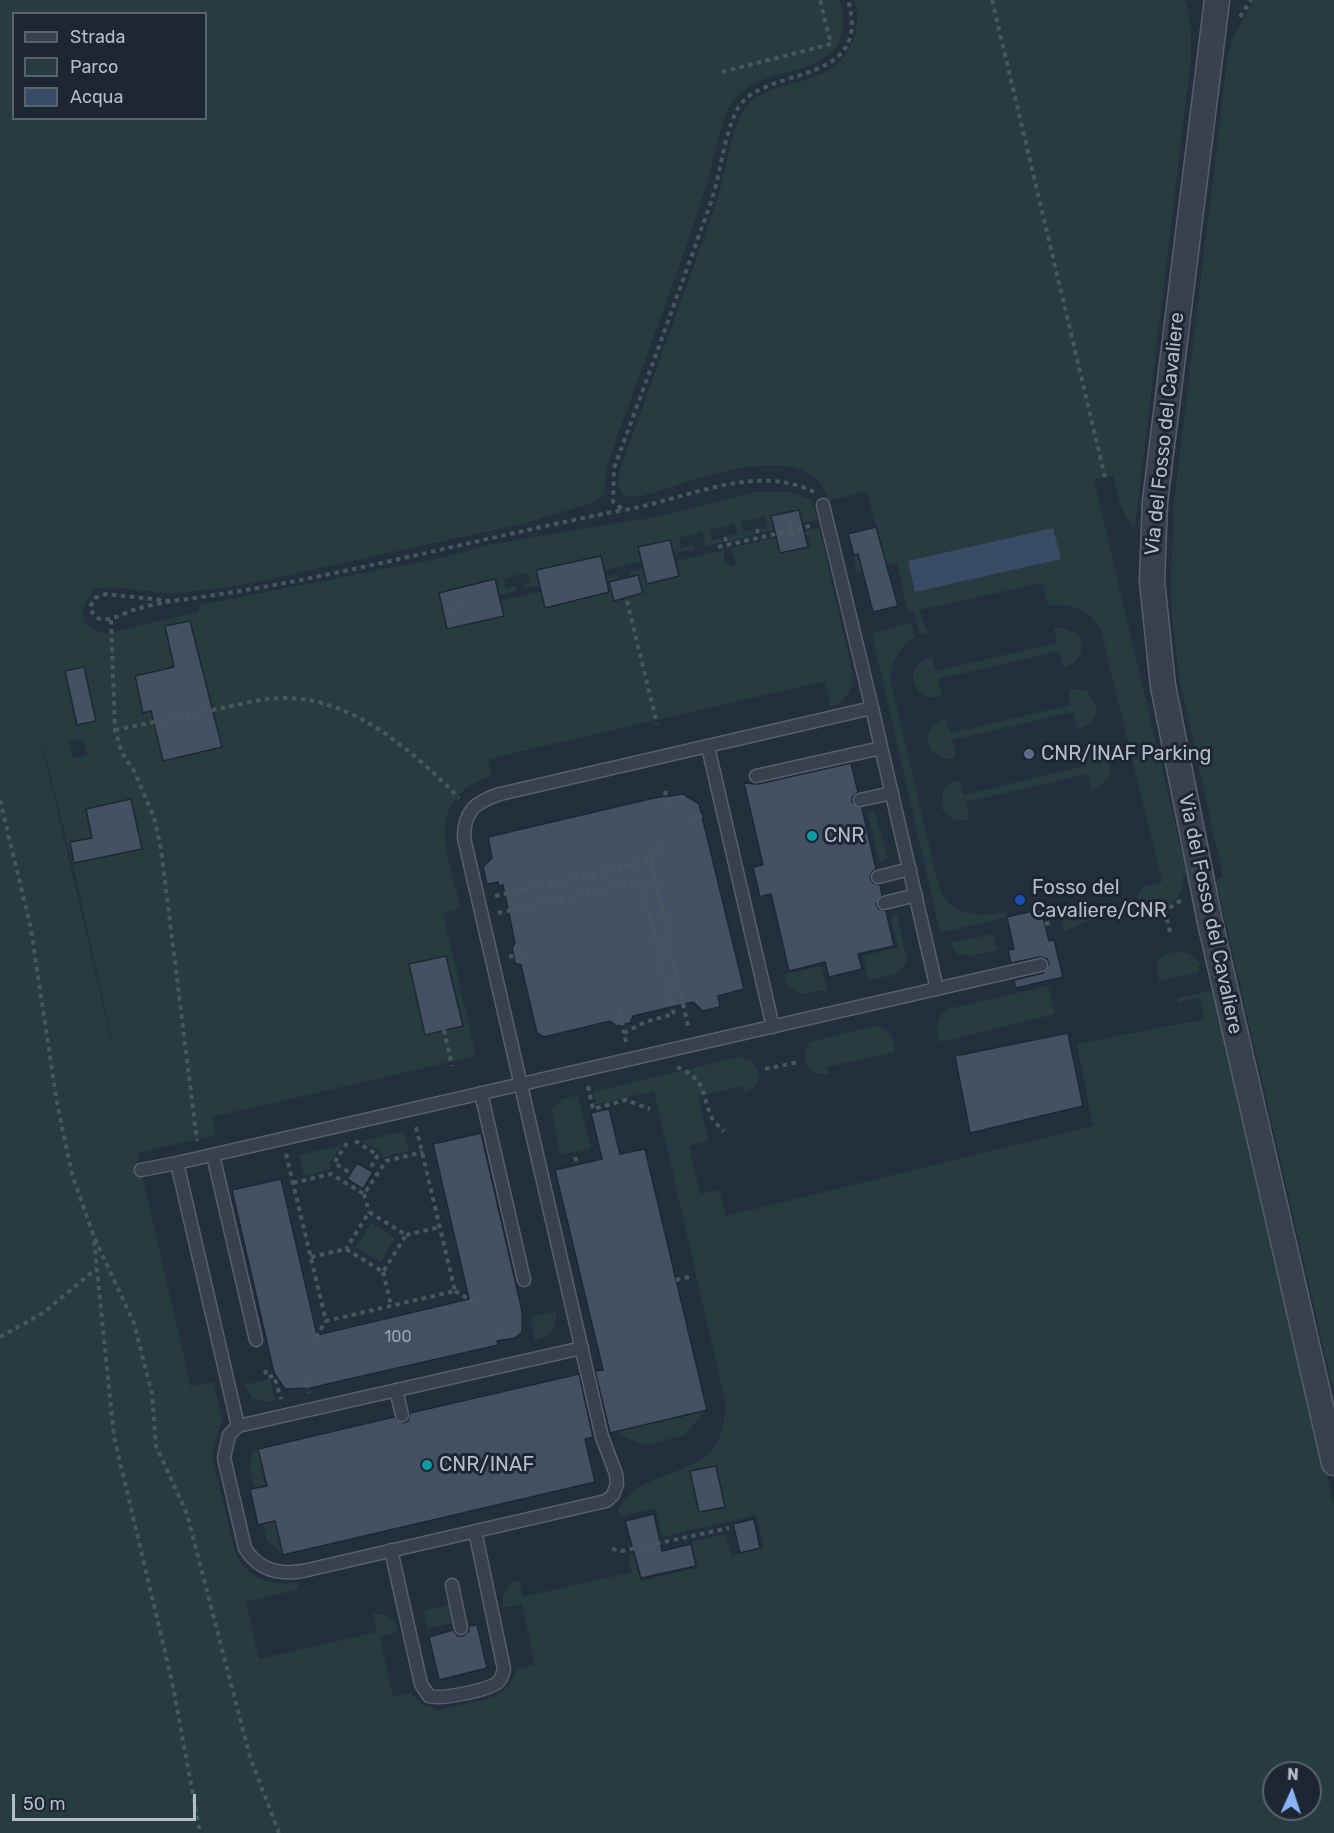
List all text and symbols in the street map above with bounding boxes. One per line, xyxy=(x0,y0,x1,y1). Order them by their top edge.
legend xyxy=(12,12,207,120)
text: Strada xyxy=(70,26,126,48)
text: Parco xyxy=(70,56,118,78)
text: Acqua xyxy=(70,86,123,108)
street label: Via del Fosso del Cavaliere xyxy=(1140,311,1190,557)
place label: CNR/INAF Parking xyxy=(1041,742,1211,766)
marker: CNR/INAF Parking xyxy=(1022,747,1036,761)
street label: Via del Fosso del Cavaliere xyxy=(1173,792,1247,1036)
place label: CNR xyxy=(824,824,864,848)
marker: CNR xyxy=(805,829,819,843)
place label: Fosso del Cavaliere/CNR xyxy=(1032,876,1167,923)
marker: Fosso del Cavaliere/CNR xyxy=(1013,893,1027,907)
house number: 100 xyxy=(384,1327,412,1347)
place label: CNR/INAF xyxy=(439,1453,534,1477)
marker: CNR/INAF xyxy=(420,1458,434,1472)
north arrow xyxy=(1262,1761,1322,1821)
text: N xyxy=(1287,1765,1299,1784)
scale bar xyxy=(15,1782,200,1820)
text: 50 m xyxy=(23,1793,66,1815)

